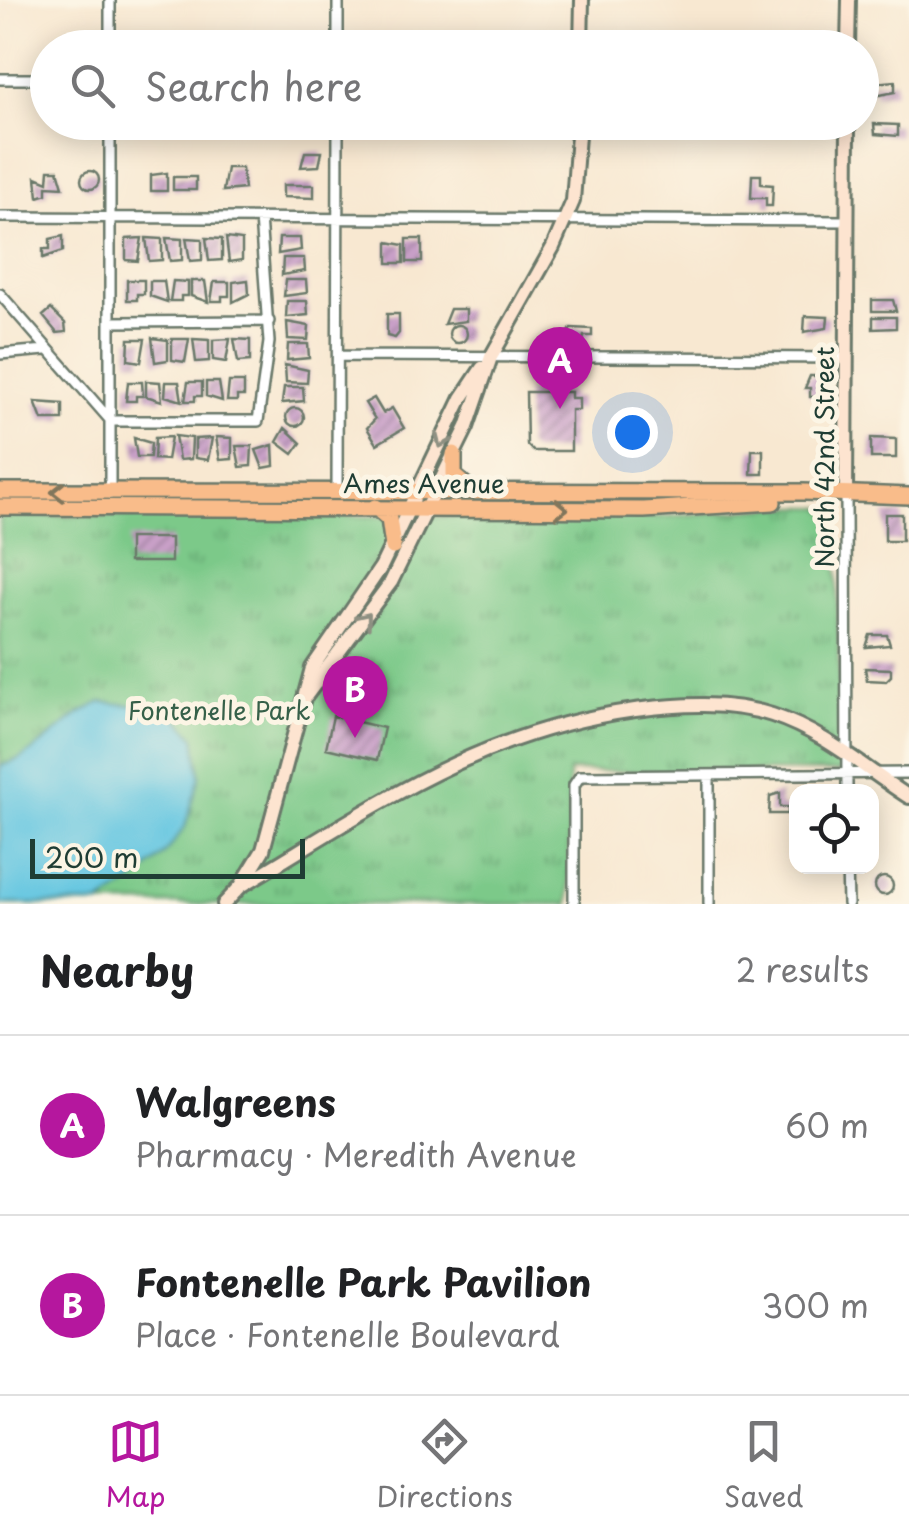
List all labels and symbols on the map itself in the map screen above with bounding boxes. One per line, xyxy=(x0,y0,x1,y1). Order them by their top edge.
pin: A xyxy=(528,326,592,409)
street label: North 42nd Street xyxy=(805,346,843,568)
your location xyxy=(607,407,658,458)
one-way arrow xyxy=(434,431,454,449)
street label: Ames Avenue xyxy=(343,464,505,502)
one-way arrow xyxy=(50,481,66,502)
one-way arrow xyxy=(554,498,570,520)
one-way arrow xyxy=(353,612,371,630)
pin: B xyxy=(322,656,388,738)
park label: Fontenelle Park xyxy=(127,691,311,729)
scale bar xyxy=(30,834,305,878)

